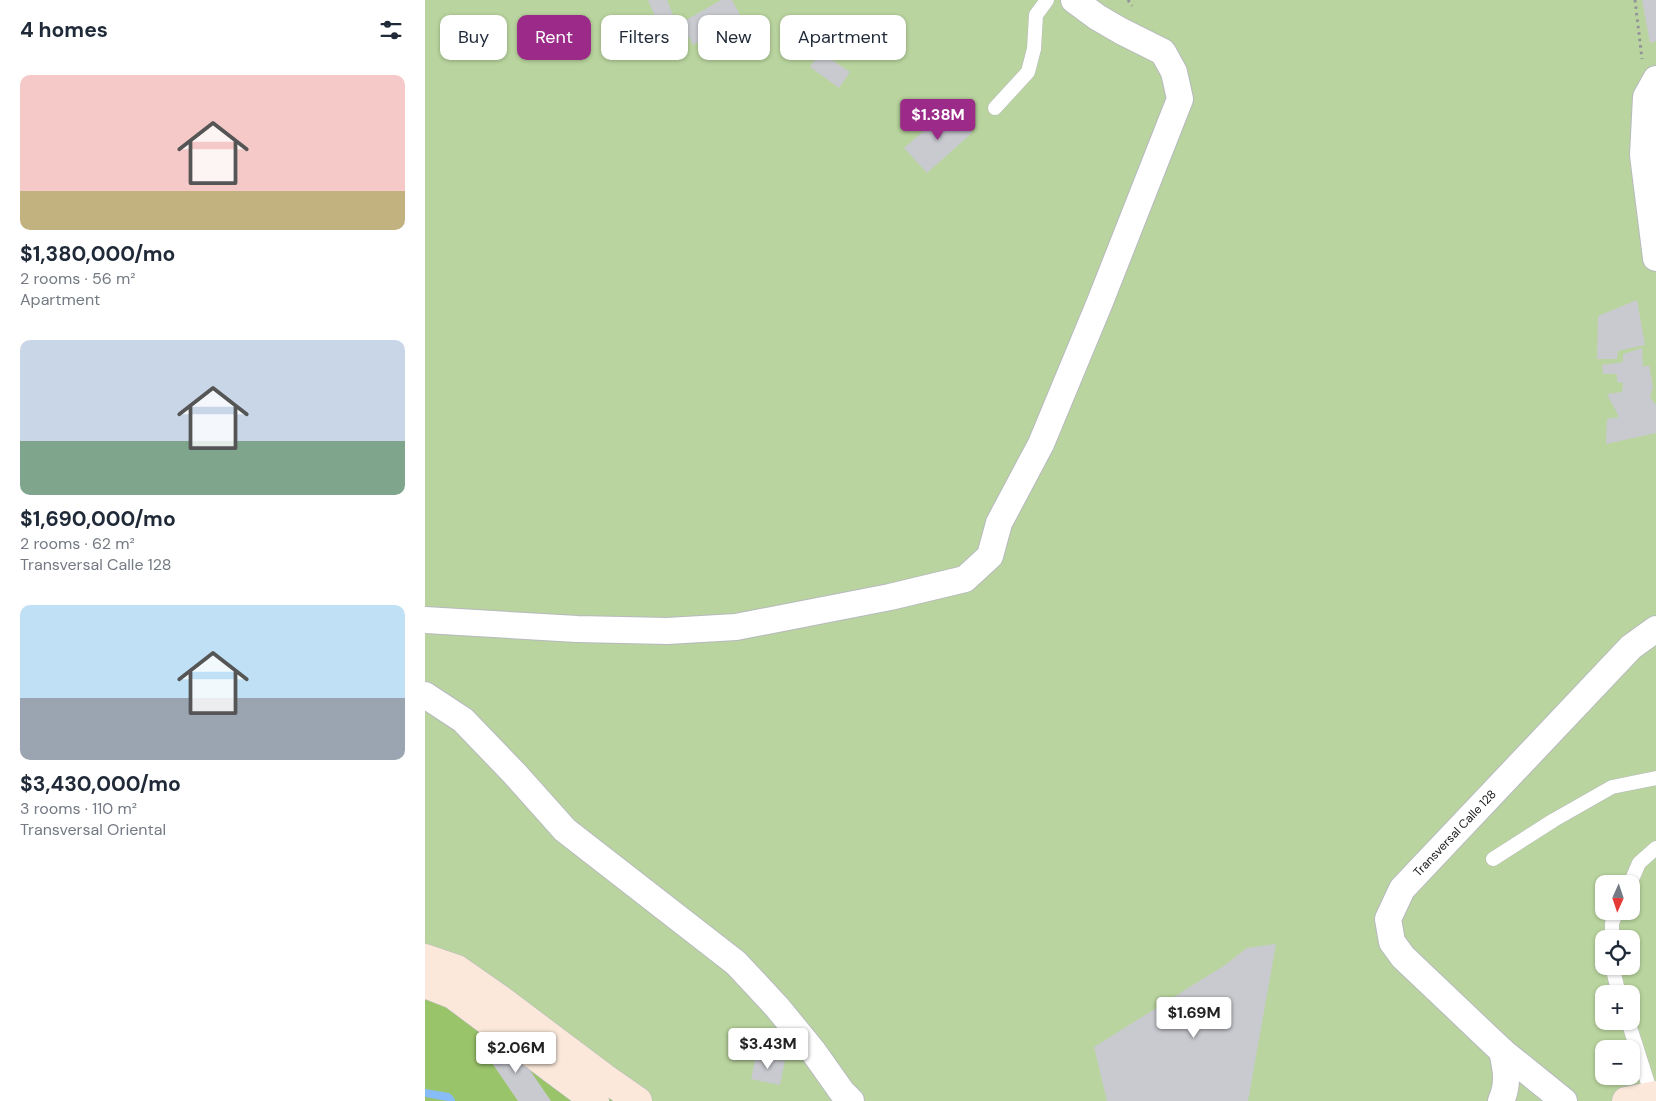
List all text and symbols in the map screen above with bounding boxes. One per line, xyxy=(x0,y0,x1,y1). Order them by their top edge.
chip: Buy xyxy=(440,15,507,60)
chip: Rent xyxy=(517,15,591,60)
chip: Filters xyxy=(601,15,688,60)
chip: New xyxy=(698,15,770,60)
chip: Apartment xyxy=(780,15,906,60)
text: 4 homes xyxy=(20,16,108,44)
icon: filters xyxy=(377,16,405,44)
pin: $1.38M xyxy=(897,98,979,141)
text: $1.38M xyxy=(911,104,965,125)
icon: home xyxy=(168,108,258,198)
text: $1,380,000/mo xyxy=(20,240,175,268)
text: 2 rooms · 56 m² xyxy=(20,268,136,289)
text: Apartment xyxy=(20,289,100,310)
icon: home xyxy=(168,373,258,463)
text: $1,690,000/mo xyxy=(20,505,176,533)
text: 2 rooms · 62 m² xyxy=(20,533,135,554)
text: Transversal Calle 128 xyxy=(20,554,171,575)
icon: home xyxy=(168,638,258,728)
text: $3,430,000/mo xyxy=(20,770,181,798)
street label: Transversal Calle 128 xyxy=(1410,786,1500,880)
text: 3 rooms · 110 m² xyxy=(20,798,137,819)
text: Transversal Oriental xyxy=(20,819,166,840)
north arrow xyxy=(1595,875,1640,920)
map controls xyxy=(1595,875,1640,1085)
button: locate xyxy=(1595,930,1640,975)
button: + xyxy=(1595,985,1640,1030)
pin: $1.69M xyxy=(1153,996,1235,1039)
text: $1.69M xyxy=(1167,1002,1221,1023)
pin: $3.43M xyxy=(727,1028,809,1070)
pin: $2.06M xyxy=(475,1032,557,1074)
text: $3.43M xyxy=(739,1033,797,1054)
text: $2.06M xyxy=(487,1037,545,1058)
button: − xyxy=(1595,1040,1640,1085)

